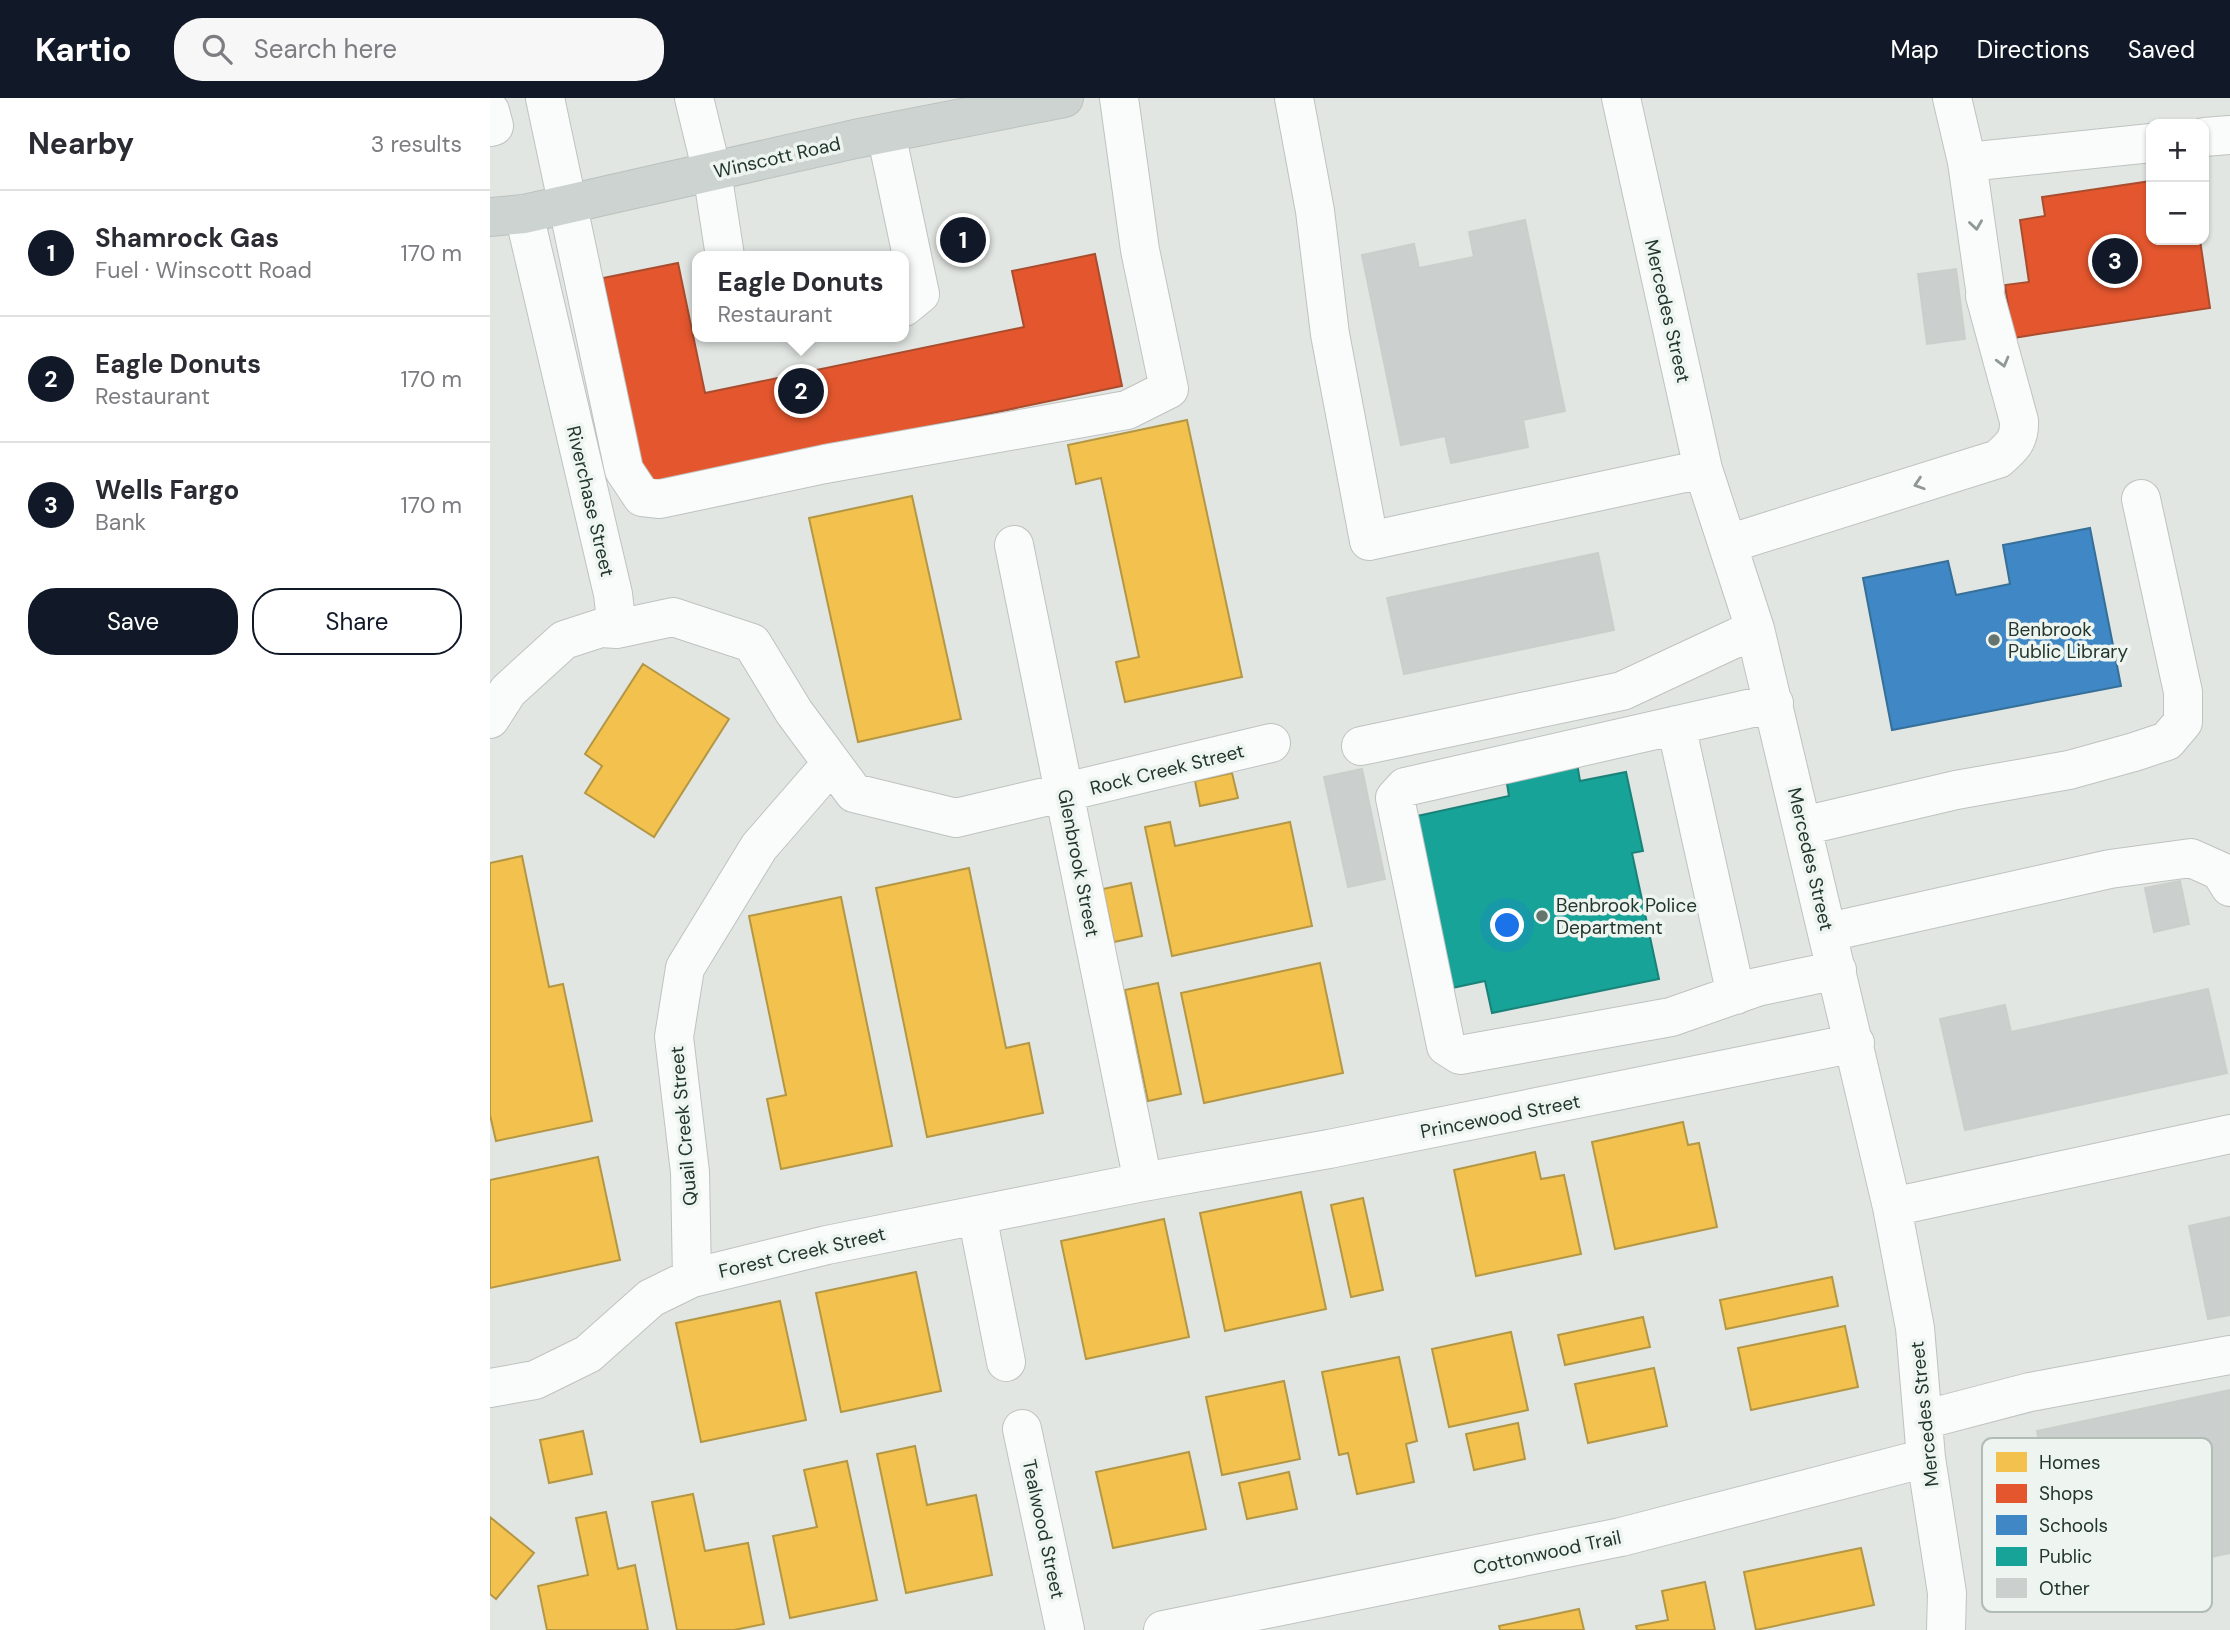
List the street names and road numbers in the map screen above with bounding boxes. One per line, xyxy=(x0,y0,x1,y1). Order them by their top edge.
street label: Winscott Road xyxy=(711,131,843,184)
street label: Mercedes Street xyxy=(1639,237,1696,385)
street label: Riverchase Street xyxy=(561,423,620,579)
street label: Rock Creek Street xyxy=(1088,738,1247,801)
street label: Mercedes Street xyxy=(1782,785,1839,933)
street label: Glenbrook Street xyxy=(1052,787,1105,939)
street label: Quail Creek Street xyxy=(664,1045,703,1207)
street label: Princewood Street xyxy=(1418,1089,1582,1144)
street label: Forest Creek Street xyxy=(716,1221,888,1284)
street label: Mercedes Street xyxy=(1904,1340,1945,1488)
street label: Tealwood Street xyxy=(1017,1457,1070,1601)
street label: Cottonwood Trail xyxy=(1471,1525,1623,1580)

